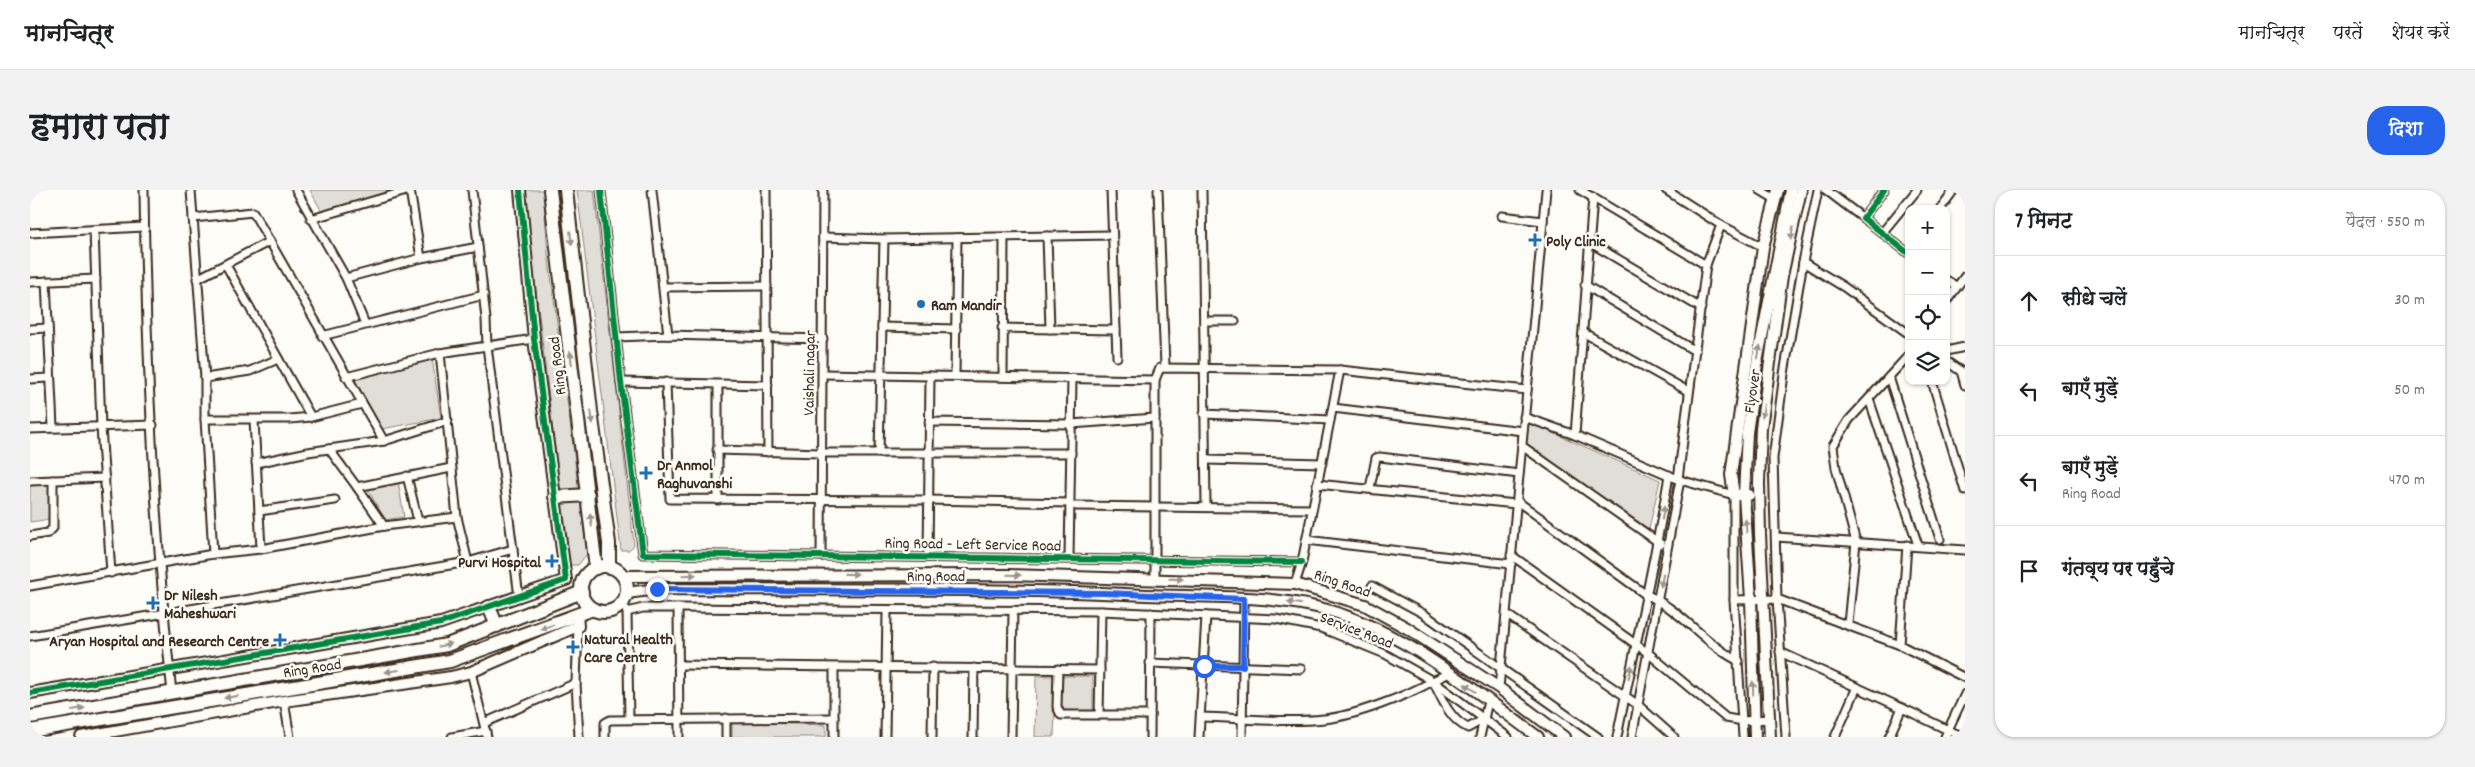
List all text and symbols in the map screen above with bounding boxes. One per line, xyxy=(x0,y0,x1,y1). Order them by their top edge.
text: मानचित्र xyxy=(25,18,113,52)
text: मानचित्र xyxy=(2239,22,2305,47)
text: परतें xyxy=(2333,22,2363,47)
text: शेयर करें xyxy=(2391,22,2450,47)
text: हमारा पता xyxy=(30,105,169,155)
button: दिशा xyxy=(2367,106,2445,155)
map controls xyxy=(1905,205,1950,385)
button: + xyxy=(1905,205,1950,250)
text: 7 मिनट xyxy=(2015,208,2072,238)
text: पैदल · 550 m xyxy=(2346,211,2425,234)
one-way arrow xyxy=(1787,225,1795,241)
one-way arrow xyxy=(567,231,575,247)
place label: Poly Clinic xyxy=(1546,231,1606,254)
marker: Poly Clinic xyxy=(1528,233,1542,247)
button: − xyxy=(1905,250,1950,295)
icon: ahead xyxy=(2015,287,2043,315)
text: सीधे चलें xyxy=(2062,287,2127,314)
text: 30 m xyxy=(2395,289,2425,312)
place label: Ram Mandir xyxy=(931,295,1003,318)
button: locate xyxy=(1905,295,1950,340)
marker: Ram Mandir xyxy=(915,298,927,310)
street label: Vaishali nagar xyxy=(798,330,823,416)
street label: Ring Road xyxy=(543,335,573,396)
button: layers xyxy=(1905,340,1950,385)
one-way arrow xyxy=(1755,343,1763,359)
one-way arrow xyxy=(567,350,575,366)
street label: Flyover xyxy=(1739,368,1768,415)
icon: left xyxy=(2015,377,2043,405)
text: बाएँ मुड़ें xyxy=(2062,377,2118,404)
text: 50 m xyxy=(2394,379,2425,402)
one-way arrow xyxy=(1759,403,1767,419)
one-way arrow xyxy=(588,410,596,426)
place label: Dr Anmol Raghuvanshi xyxy=(657,455,732,496)
text: बाएँ मुड़ें xyxy=(2062,456,2118,483)
marker: Dr Anmol Raghuvanshi xyxy=(639,466,653,480)
icon: left xyxy=(2015,467,2043,495)
text: 470 m xyxy=(2389,469,2425,492)
text: Ring Road xyxy=(2062,483,2121,506)
one-way arrow xyxy=(1659,505,1667,521)
one-way arrow xyxy=(587,511,595,527)
one-way arrow xyxy=(1741,518,1749,534)
street label: Ring Road - Left Service Road xyxy=(884,532,1062,559)
place label: Purvi Hospital xyxy=(458,552,541,575)
marker: Purvi Hospital xyxy=(545,554,559,568)
icon: arrive xyxy=(2015,557,2043,585)
text: गंतव्य पर पहुँचे xyxy=(2062,557,2174,584)
street label: Ring Road xyxy=(1311,564,1374,605)
street label: Ring Road xyxy=(907,566,965,589)
one-way arrow xyxy=(843,570,859,578)
one-way arrow xyxy=(681,571,697,579)
one-way arrow xyxy=(1006,571,1022,579)
one-way arrow xyxy=(1657,572,1665,588)
one-way arrow xyxy=(1168,576,1184,584)
route end xyxy=(646,578,669,601)
place label: Dr Nilesh Maheshwari xyxy=(164,585,236,626)
marker: Dr Nilesh Maheshwari xyxy=(146,596,160,610)
one-way arrow xyxy=(1286,599,1302,607)
street label: Service Road xyxy=(1316,607,1396,656)
one-way arrow xyxy=(540,624,555,631)
place label: Natural Health Care Centre xyxy=(584,629,673,670)
place label: Aryan Hospital and Research Centre xyxy=(49,631,269,654)
marker: Aryan Hospital and Research Centre xyxy=(273,633,287,647)
marker: Natural Health Care Centre xyxy=(566,640,580,654)
one-way arrow xyxy=(437,641,453,649)
street label: Ring Road xyxy=(282,654,343,685)
route start xyxy=(1193,655,1216,678)
one-way arrow xyxy=(1627,664,1635,680)
one-way arrow xyxy=(383,667,399,675)
one-way arrow xyxy=(1749,680,1757,696)
one-way arrow xyxy=(1463,683,1477,693)
one-way arrow xyxy=(223,693,239,701)
one-way arrow xyxy=(70,705,86,713)

